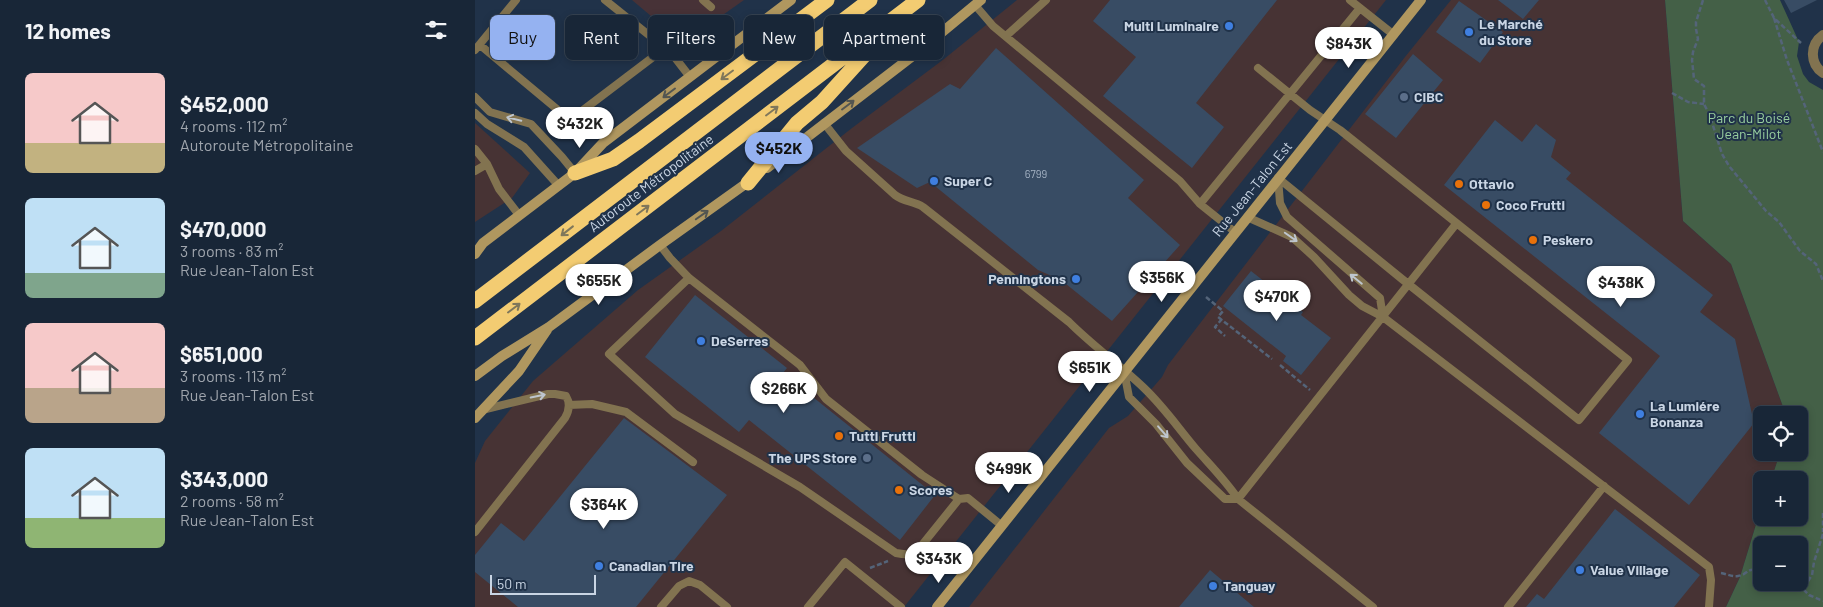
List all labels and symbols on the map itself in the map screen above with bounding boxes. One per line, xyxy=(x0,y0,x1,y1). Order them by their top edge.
place label: Le Marché du Store xyxy=(1479,15,1543,48)
place label: Multi Luminaire xyxy=(1124,17,1219,34)
marker: Multi Luminaire xyxy=(1223,20,1235,32)
marker: Le Marché du Store xyxy=(1463,26,1475,38)
pin: $843K xyxy=(1314,27,1384,69)
one-way arrow xyxy=(721,69,734,80)
one-way arrow xyxy=(662,87,675,98)
place label: CIBC xyxy=(1414,88,1443,105)
marker: CIBC xyxy=(1398,91,1410,103)
one-way arrow xyxy=(841,100,855,110)
pin: $432K xyxy=(545,106,615,149)
one-way arrow xyxy=(766,106,779,117)
park label: Parc du Boisé Jean-Milot xyxy=(1708,109,1790,142)
one-way arrow xyxy=(507,114,523,123)
street label: Autoroute Métropolitaine xyxy=(585,130,716,235)
pin: $452K xyxy=(744,132,814,174)
street label: Rue Jean-Talon Est xyxy=(1208,138,1295,240)
house number: 6799 xyxy=(1025,167,1047,180)
place label: Super C xyxy=(944,172,992,189)
marker: Super C xyxy=(928,175,940,187)
place label: Ottavio xyxy=(1469,175,1514,192)
marker: Ottavio xyxy=(1453,178,1465,190)
place label: Coco Frutti xyxy=(1496,196,1565,213)
marker: Coco Frutti xyxy=(1480,199,1492,211)
one-way arrow xyxy=(636,204,649,215)
one-way arrow xyxy=(694,210,708,220)
one-way arrow xyxy=(561,226,574,237)
place label: Peskero xyxy=(1543,231,1593,248)
one-way arrow xyxy=(1284,232,1298,242)
marker: Peskero xyxy=(1527,234,1539,246)
pin: $356K xyxy=(1127,260,1197,303)
pin: $655K xyxy=(564,264,634,306)
pin: $438K xyxy=(1586,266,1656,308)
place label: Penningtons xyxy=(988,270,1066,287)
marker: Penningtons xyxy=(1070,273,1082,285)
one-way arrow xyxy=(1350,274,1363,285)
pin: $470K xyxy=(1242,280,1312,322)
one-way arrow xyxy=(507,303,521,313)
place label: DeSerres xyxy=(711,332,768,349)
marker: DeSerres xyxy=(695,335,707,347)
pin: $651K xyxy=(1055,350,1125,393)
pin: $266K xyxy=(749,372,819,414)
one-way arrow xyxy=(529,391,545,400)
place label: La Lumiére Bonanza xyxy=(1650,397,1720,430)
marker: La Lumiére Bonanza xyxy=(1634,408,1646,420)
one-way arrow xyxy=(1157,425,1168,438)
place label: Tutti Frutti xyxy=(849,427,916,444)
marker: Tutti Frutti xyxy=(833,430,845,442)
place label: The UPS Store xyxy=(768,449,857,466)
marker: The UPS Store xyxy=(861,452,873,464)
pin: $499K xyxy=(974,452,1044,494)
place label: Scores xyxy=(909,481,952,498)
marker: Scores xyxy=(893,484,905,496)
pin: $364K xyxy=(569,488,639,530)
pin: $343K xyxy=(904,542,974,584)
place label: Canadian Tire xyxy=(609,557,694,574)
marker: Canadian Tire xyxy=(593,560,605,572)
place label: Value Village xyxy=(1590,561,1669,578)
marker: Value Village xyxy=(1574,564,1586,576)
scale bar xyxy=(490,572,596,595)
place label: Tanguay xyxy=(1223,577,1275,594)
marker: Tanguay xyxy=(1207,580,1219,592)

